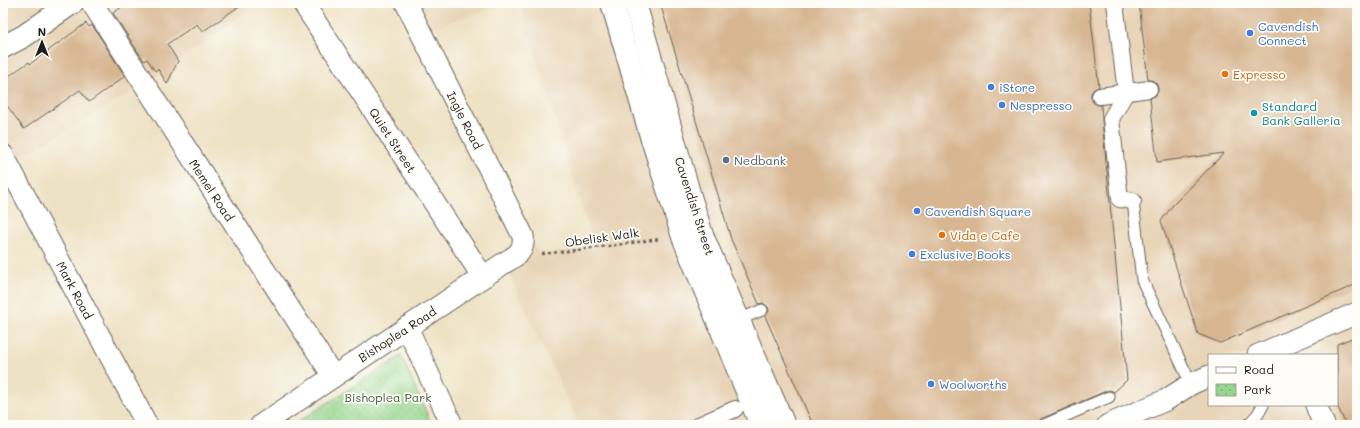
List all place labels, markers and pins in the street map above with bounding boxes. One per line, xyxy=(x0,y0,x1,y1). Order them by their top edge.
place label: Cavendish Connect xyxy=(1258,18,1319,48)
marker: Cavendish Connect xyxy=(1245,28,1255,38)
place label: Expresso xyxy=(1233,66,1286,82)
marker: Expresso xyxy=(1220,69,1230,79)
place label: iStore xyxy=(999,79,1035,95)
marker: iStore xyxy=(986,82,996,92)
place label: Nespresso xyxy=(1010,97,1072,113)
place label: Standard Bank Galleria xyxy=(1262,98,1341,128)
marker: Nespresso xyxy=(997,100,1007,110)
marker: Standard Bank Galleria xyxy=(1249,108,1259,118)
place label: Nedbank xyxy=(734,152,786,168)
marker: Nedbank xyxy=(721,155,731,165)
place label: Cavendish Square xyxy=(925,203,1031,219)
marker: Cavendish Square xyxy=(912,206,922,216)
place label: Vida e Cafe xyxy=(950,227,1020,243)
marker: Vida e Cafe xyxy=(937,230,947,240)
place label: Exclusive Books xyxy=(920,246,1011,262)
marker: Exclusive Books xyxy=(907,249,917,259)
place label: Woolworths xyxy=(939,376,1007,392)
marker: Woolworths xyxy=(926,379,936,389)

